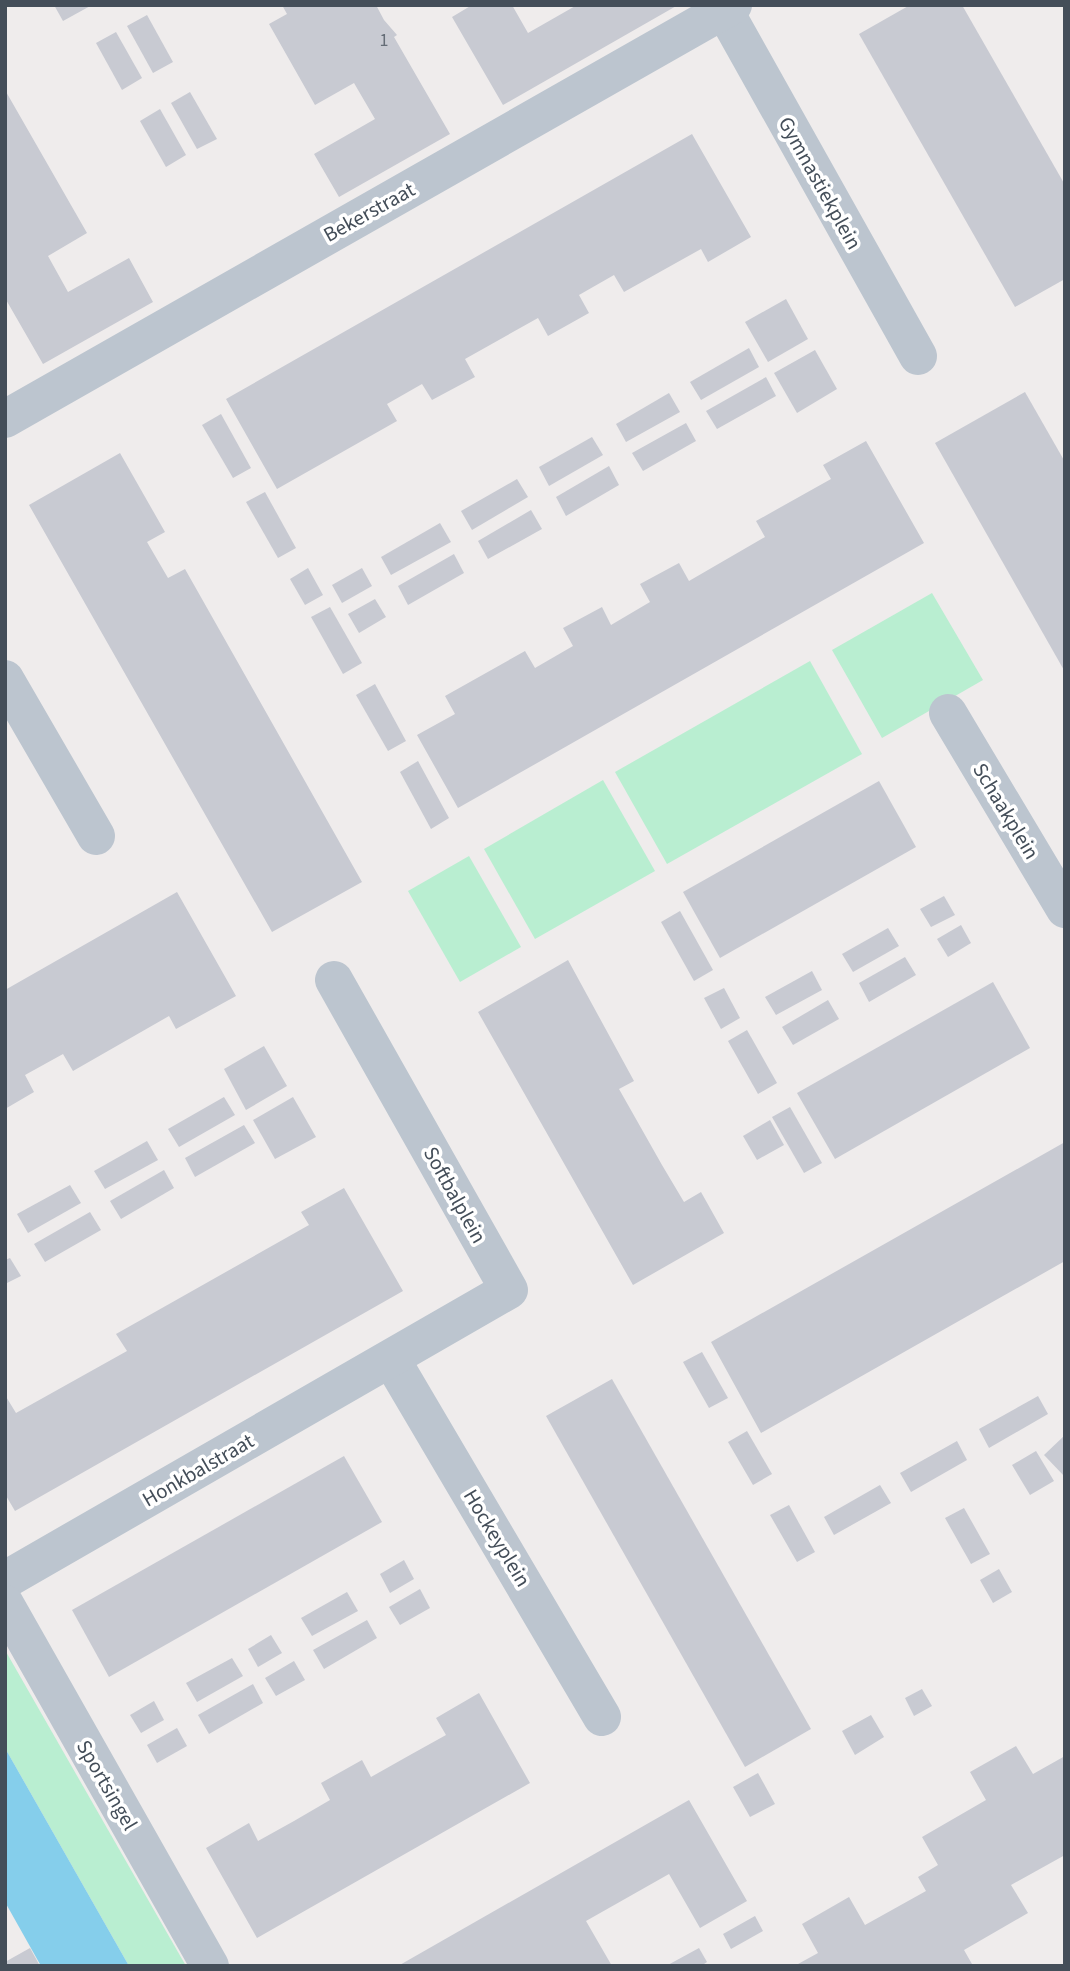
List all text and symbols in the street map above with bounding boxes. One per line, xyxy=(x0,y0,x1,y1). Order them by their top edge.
house number: 1 xyxy=(380,28,388,53)
street label: Gymnastiekplein xyxy=(771,111,869,255)
street label: Bekerstraat xyxy=(318,174,420,250)
street label: Schaakplein xyxy=(965,757,1047,865)
street label: Softbalplein xyxy=(416,1141,494,1249)
street label: Honkbalstraat xyxy=(137,1426,259,1514)
street label: Hockeyplein xyxy=(456,1484,538,1592)
street label: Sportsingel xyxy=(69,1734,145,1836)

